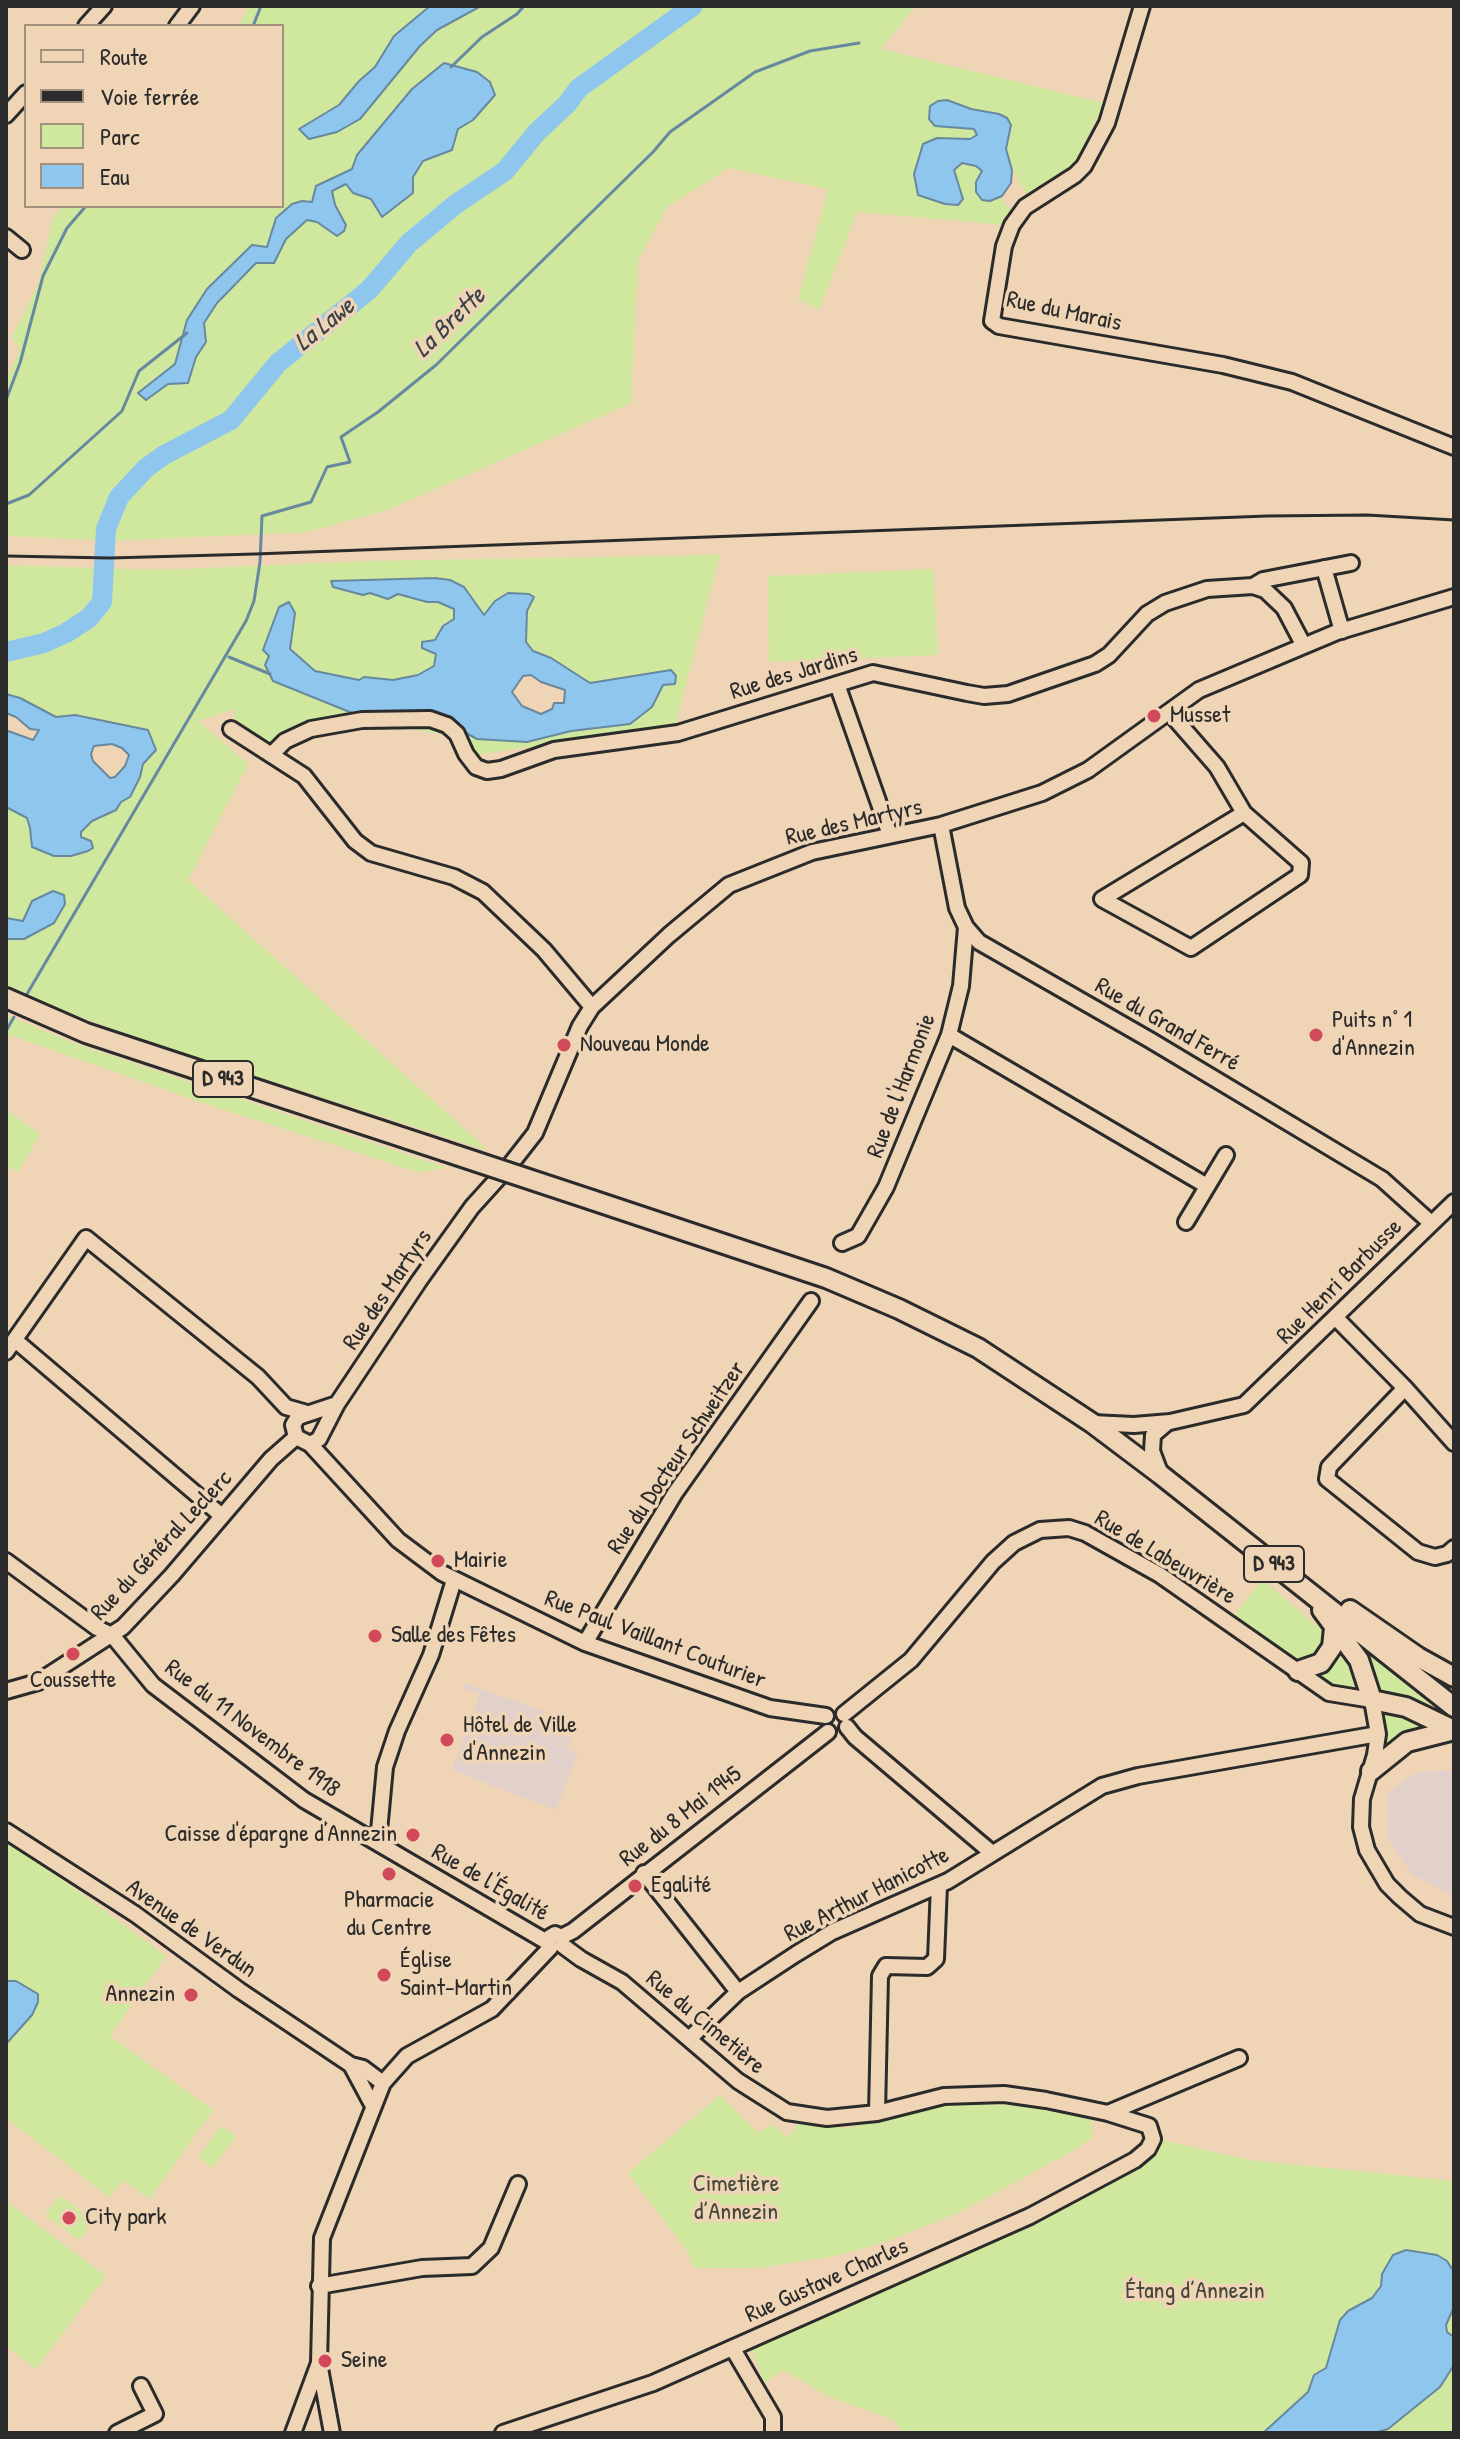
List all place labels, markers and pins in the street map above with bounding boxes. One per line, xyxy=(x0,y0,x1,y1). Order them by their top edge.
place label: Musset xyxy=(1170,702,1230,730)
marker: Musset xyxy=(1145,707,1163,725)
place label: Puits n° 1 d'Annezin xyxy=(1332,1007,1415,1063)
marker: Puits n° 1 d'Annezin xyxy=(1307,1026,1325,1044)
place label: Nouveau Monde xyxy=(580,1031,709,1059)
marker: Nouveau Monde xyxy=(555,1036,573,1054)
place label: Mairie xyxy=(454,1547,507,1575)
marker: Mairie xyxy=(429,1552,447,1570)
place label: Salle des Fêtes xyxy=(391,1622,516,1650)
marker: Salle des Fêtes xyxy=(366,1627,384,1645)
marker: Coussette xyxy=(64,1645,82,1663)
place label: Coussette xyxy=(30,1667,116,1695)
place label: Hôtel de Ville d'Annezin xyxy=(463,1712,577,1768)
marker: Hôtel de Ville d'Annezin xyxy=(438,1731,456,1749)
place label: Caisse d'épargne d'Annezin xyxy=(164,1821,397,1849)
marker: Caisse d'épargne d'Annezin xyxy=(404,1826,422,1844)
marker: Pharmacie du Centre xyxy=(380,1865,398,1883)
place label: Egalité xyxy=(651,1872,711,1900)
marker: Egalité xyxy=(626,1877,644,1895)
place label: Pharmacie du Centre xyxy=(344,1887,434,1943)
place label: Église Saint-Martin xyxy=(400,1947,512,2003)
marker: Église Saint-Martin xyxy=(375,1966,393,1984)
place label: Annezin xyxy=(106,1981,175,2009)
marker: Annezin xyxy=(182,1986,200,2004)
place label: City park xyxy=(85,2204,166,2232)
marker: City park xyxy=(60,2209,78,2227)
place label: Seine xyxy=(341,2347,387,2375)
marker: Seine xyxy=(316,2352,334,2370)

